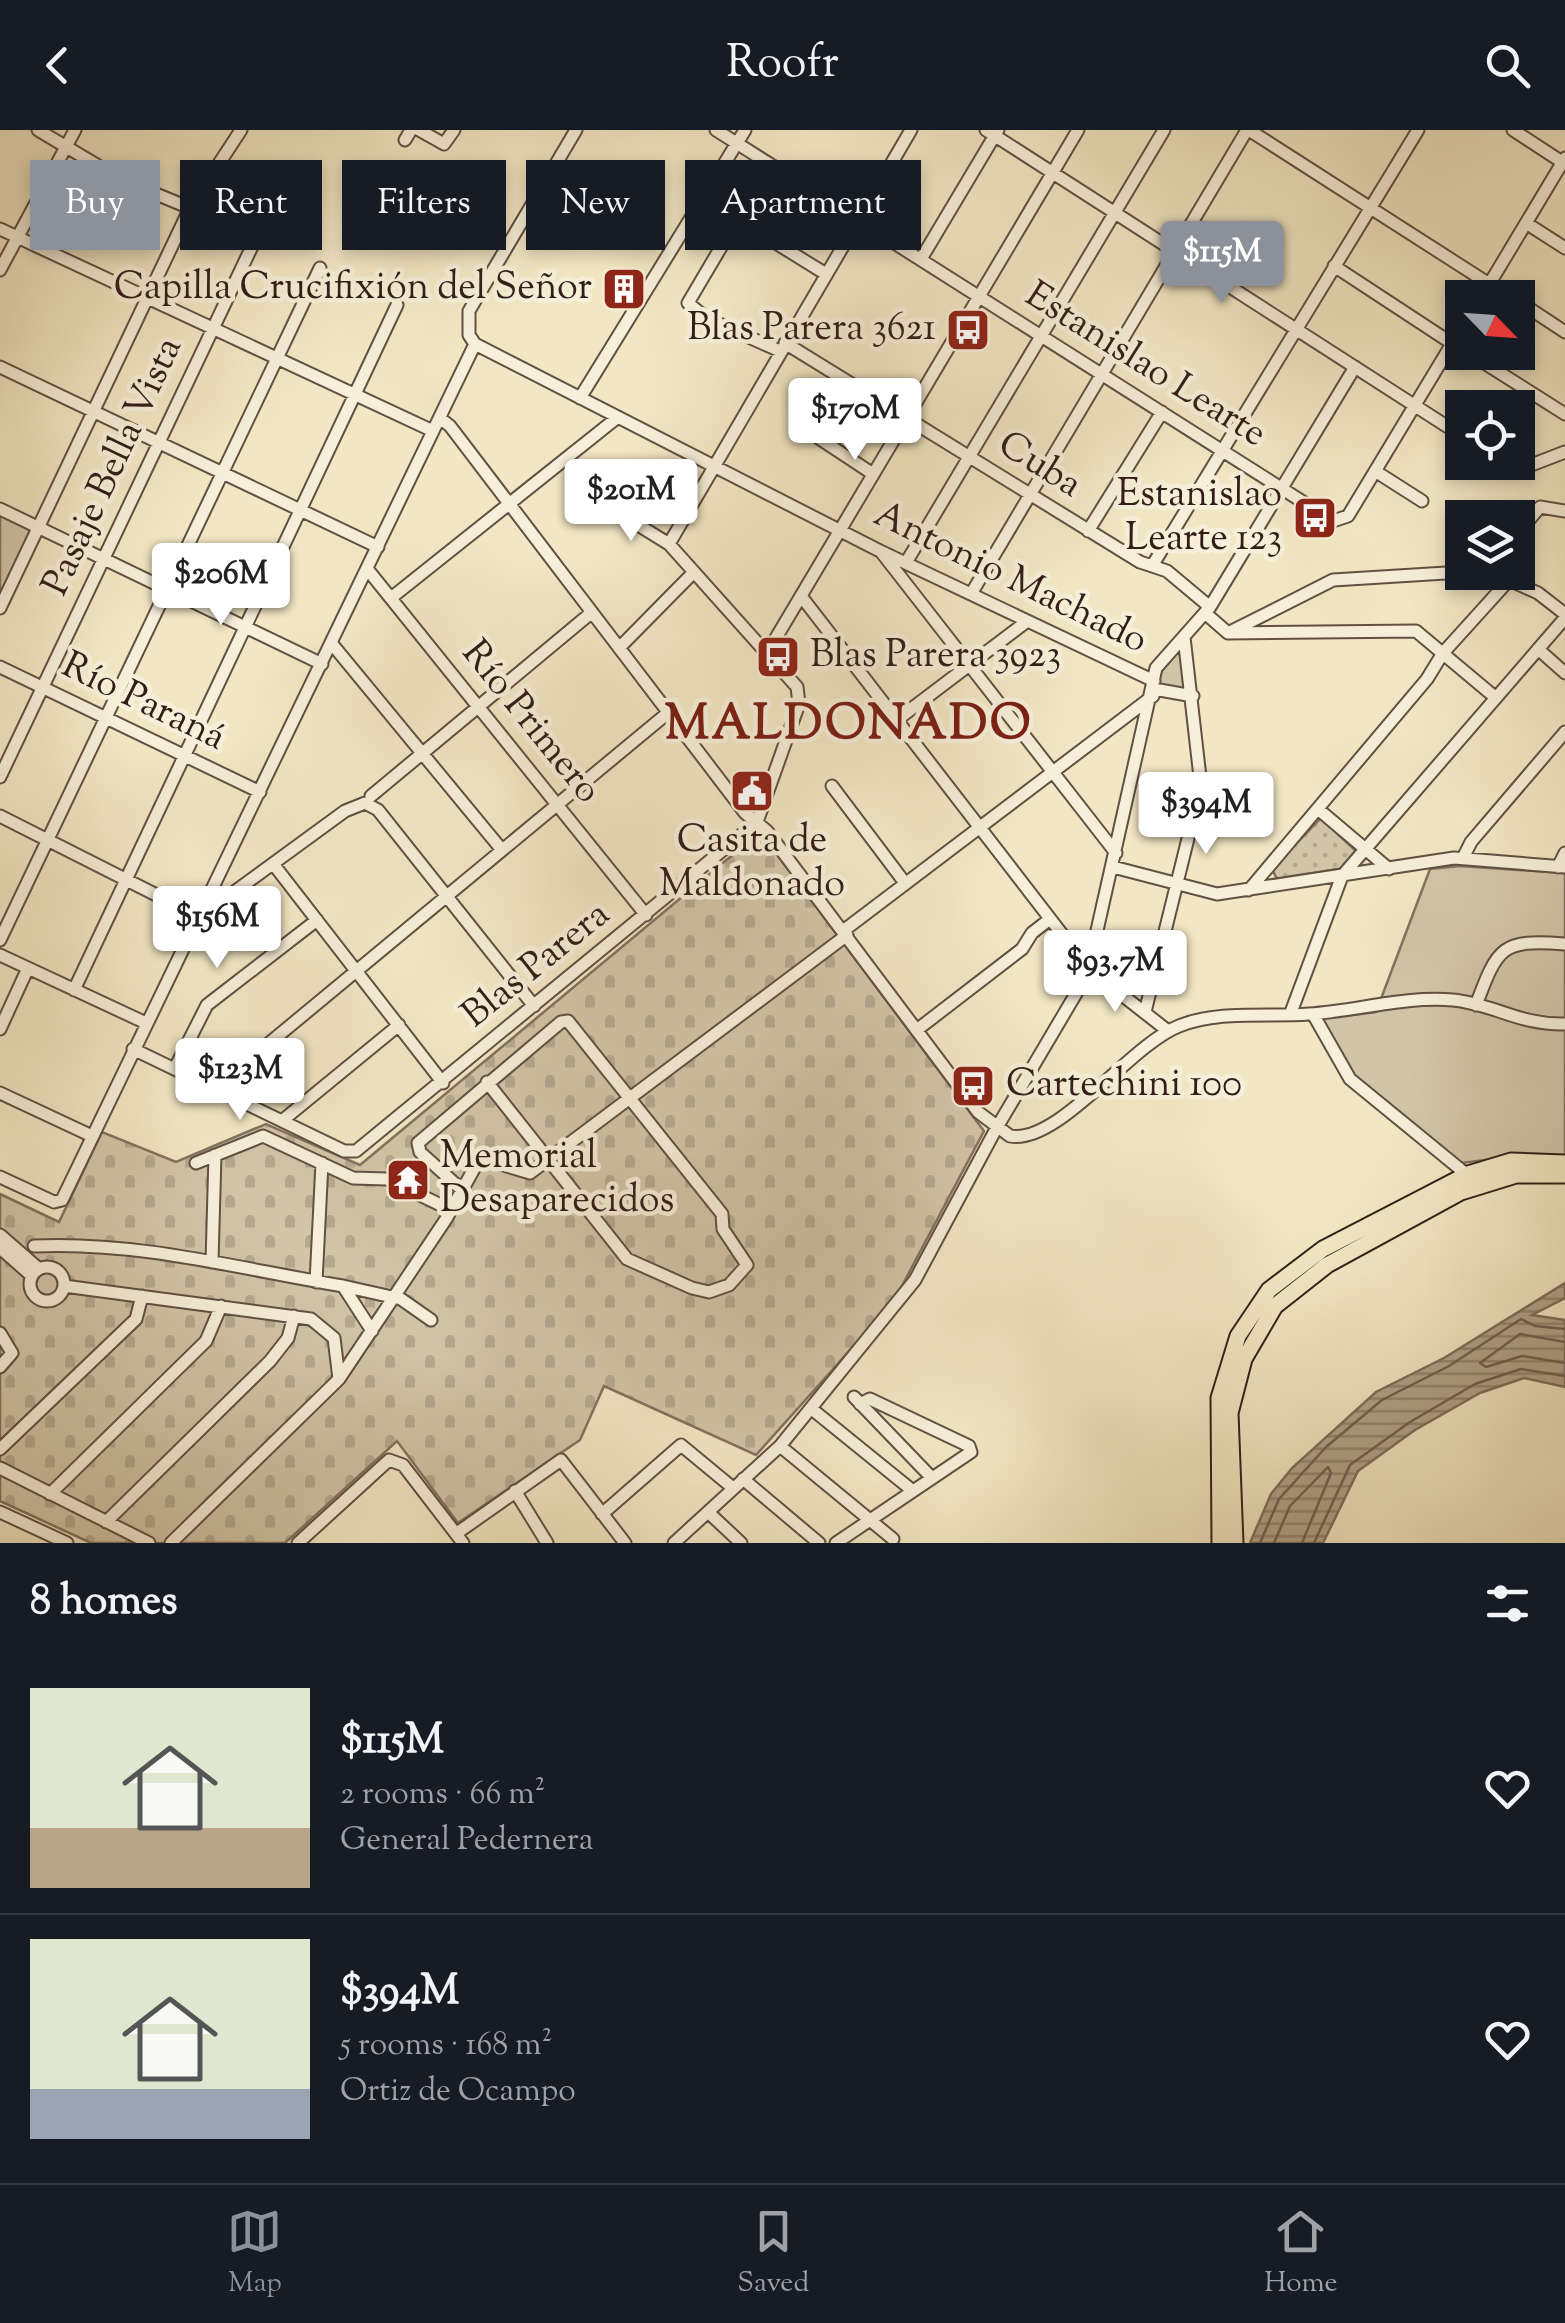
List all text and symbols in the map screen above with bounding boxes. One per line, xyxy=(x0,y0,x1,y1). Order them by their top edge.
text: Roofr xyxy=(726,33,839,98)
icon: back xyxy=(30,38,85,93)
icon: search xyxy=(1480,38,1535,93)
chip: Buy xyxy=(30,160,160,250)
chip: Rent xyxy=(180,160,322,250)
chip: Filters xyxy=(342,160,506,250)
chip: New xyxy=(526,160,665,250)
chip: Apartment xyxy=(685,160,921,250)
pin: $115M xyxy=(1152,221,1292,306)
text: $115M xyxy=(1182,230,1262,276)
place label: Capilla Crucifixión del Señor xyxy=(114,262,592,316)
building icon: Capilla Crucifixión del Señor xyxy=(601,266,647,312)
street label: Estanislao Learte xyxy=(1014,270,1276,462)
north arrow xyxy=(1445,280,1535,370)
map controls xyxy=(1445,280,1535,590)
place label: Blas Parera 3621 xyxy=(687,303,936,357)
bus stop icon: Blas Parera 3621 xyxy=(945,307,991,353)
street label: Pasaje Bella Vista xyxy=(30,329,198,605)
pin: $170M xyxy=(785,378,925,463)
text: $170M xyxy=(810,387,900,433)
button: locate xyxy=(1445,390,1535,480)
street label: Cuba xyxy=(987,419,1091,513)
pin: $201M xyxy=(561,459,701,544)
text: $201M xyxy=(587,468,675,514)
place label: Estanislao Learte 123 xyxy=(1117,469,1282,567)
street label: Antonio Machado xyxy=(864,489,1156,669)
bus stop icon: Estanislao Learte 123 xyxy=(1292,495,1338,541)
button: layers xyxy=(1445,500,1535,590)
pin: $206M xyxy=(151,543,291,628)
text: $206M xyxy=(174,552,268,598)
street label: Río Primero xyxy=(447,630,613,816)
place label: Blas Parera 3923 xyxy=(810,630,1061,684)
bus stop icon: Blas Parera 3923 xyxy=(755,634,801,680)
street label: Río Paraná xyxy=(52,640,234,766)
district label: MALDONADO xyxy=(665,692,1033,761)
public building icon: Casita de Maldonado xyxy=(729,768,775,814)
pin: $394M xyxy=(1136,772,1276,857)
text: $394M xyxy=(1161,781,1251,827)
place label: Casita de Maldonado xyxy=(659,815,845,913)
pin: $156M xyxy=(147,886,287,971)
street label: Blas Parera xyxy=(451,889,623,1043)
text: $156M xyxy=(175,895,259,941)
pin: $93.7M xyxy=(1034,930,1196,1015)
text: $93.7M xyxy=(1066,939,1164,985)
pin: $123M xyxy=(170,1038,310,1123)
text: $123M xyxy=(197,1047,283,1093)
place label: Cartechini 100 xyxy=(1006,1059,1242,1113)
bus stop icon: Cartechini 100 xyxy=(950,1063,996,1109)
place label: Memorial Desaparecidos xyxy=(440,1131,675,1229)
temple icon: Memorial Desaparecidos xyxy=(385,1157,431,1203)
text: 8 homes xyxy=(30,1573,178,1633)
icon: filters xyxy=(1480,1576,1535,1631)
text: $115M xyxy=(340,1712,444,1772)
icon: home xyxy=(110,1728,230,1848)
icon: heart xyxy=(1480,1761,1535,1816)
text: 2 rooms · 66 m² xyxy=(340,1772,545,1818)
text: General Pedernera xyxy=(340,1818,594,1864)
text: $394M xyxy=(340,1963,459,2023)
icon: home xyxy=(110,1979,230,2099)
icon: heart xyxy=(1480,2012,1535,2067)
text: 5 rooms · 168 m² xyxy=(340,2023,552,2069)
text: Ortiz de Ocampo xyxy=(340,2069,576,2115)
tab: Map xyxy=(227,2204,282,2304)
tab: Saved xyxy=(737,2204,809,2304)
tab: Home xyxy=(1264,2204,1338,2304)

